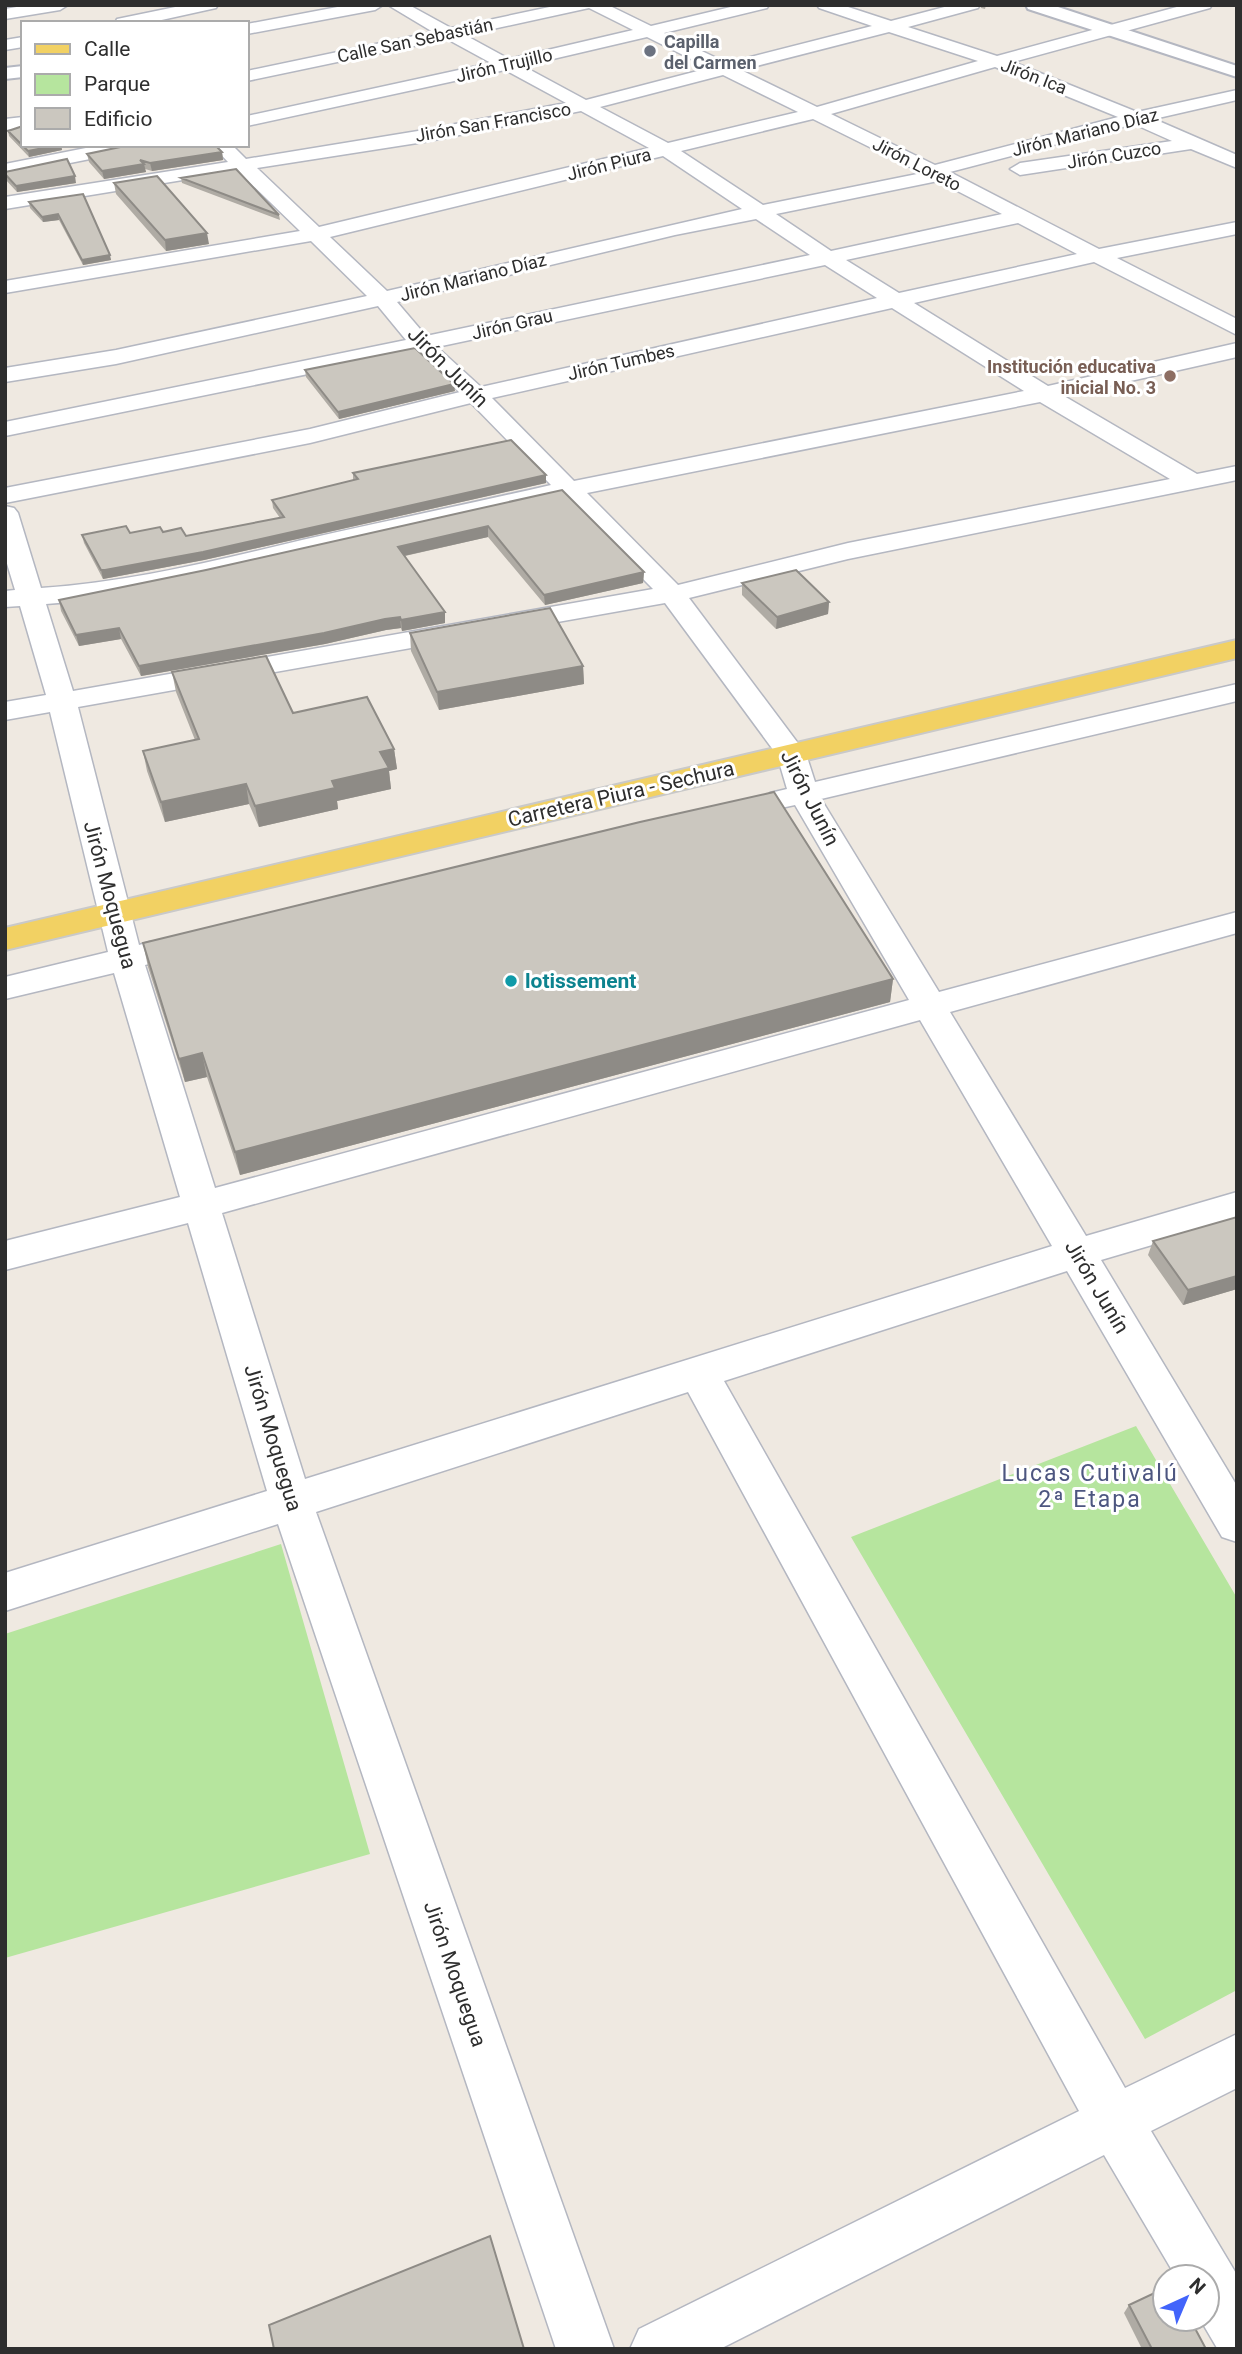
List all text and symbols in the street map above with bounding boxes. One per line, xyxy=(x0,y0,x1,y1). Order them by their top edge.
street label: Calle San Sebastián xyxy=(335,13,495,67)
legend xyxy=(21,21,248,147)
place label: Capilla del Carmen xyxy=(664,31,757,73)
text: Calle xyxy=(84,37,130,61)
marker: Capilla del Carmen xyxy=(642,43,658,59)
street label: Jirón Trujillo xyxy=(454,44,554,86)
street label: Jirón Ica xyxy=(998,54,1070,98)
text: Parque xyxy=(84,72,150,96)
street label: Jirón San Francisco xyxy=(413,98,573,146)
street label: Jirón Mariano Díaz xyxy=(1010,104,1161,160)
text: Edificio xyxy=(84,107,152,131)
street label: Jirón Loreto xyxy=(869,133,965,195)
street label: Jirón Cuzco xyxy=(1065,137,1163,173)
street label: Jirón Piura xyxy=(565,143,653,185)
street label: Jirón Mariano Díaz xyxy=(398,249,549,305)
street label: Jirón Grau xyxy=(469,304,555,344)
street label: Jirón Junín xyxy=(403,322,493,412)
street label: Jirón Tumbes xyxy=(565,339,677,385)
place label: Institución educativa inicial No. 3 xyxy=(987,356,1156,398)
marker: Institución educativa inicial No. 3 xyxy=(1162,368,1178,384)
street label: Jirón Junín xyxy=(776,746,844,850)
street label: Carretera Piura - Sechura xyxy=(505,756,737,832)
street label: Jirón Moquegua xyxy=(79,818,141,972)
place label: lotissement xyxy=(525,969,636,993)
marker: lotissement xyxy=(503,973,519,989)
street label: Jirón Junín xyxy=(1060,1236,1134,1338)
street label: Jirón Moquegua xyxy=(239,1362,307,1514)
district label: Lucas Cutivalú 2ª Etapa xyxy=(1001,1460,1179,1513)
street label: Jirón Moquegua xyxy=(419,1898,491,2050)
north arrow xyxy=(1151,2263,1221,2333)
text: N xyxy=(1185,2273,1210,2299)

